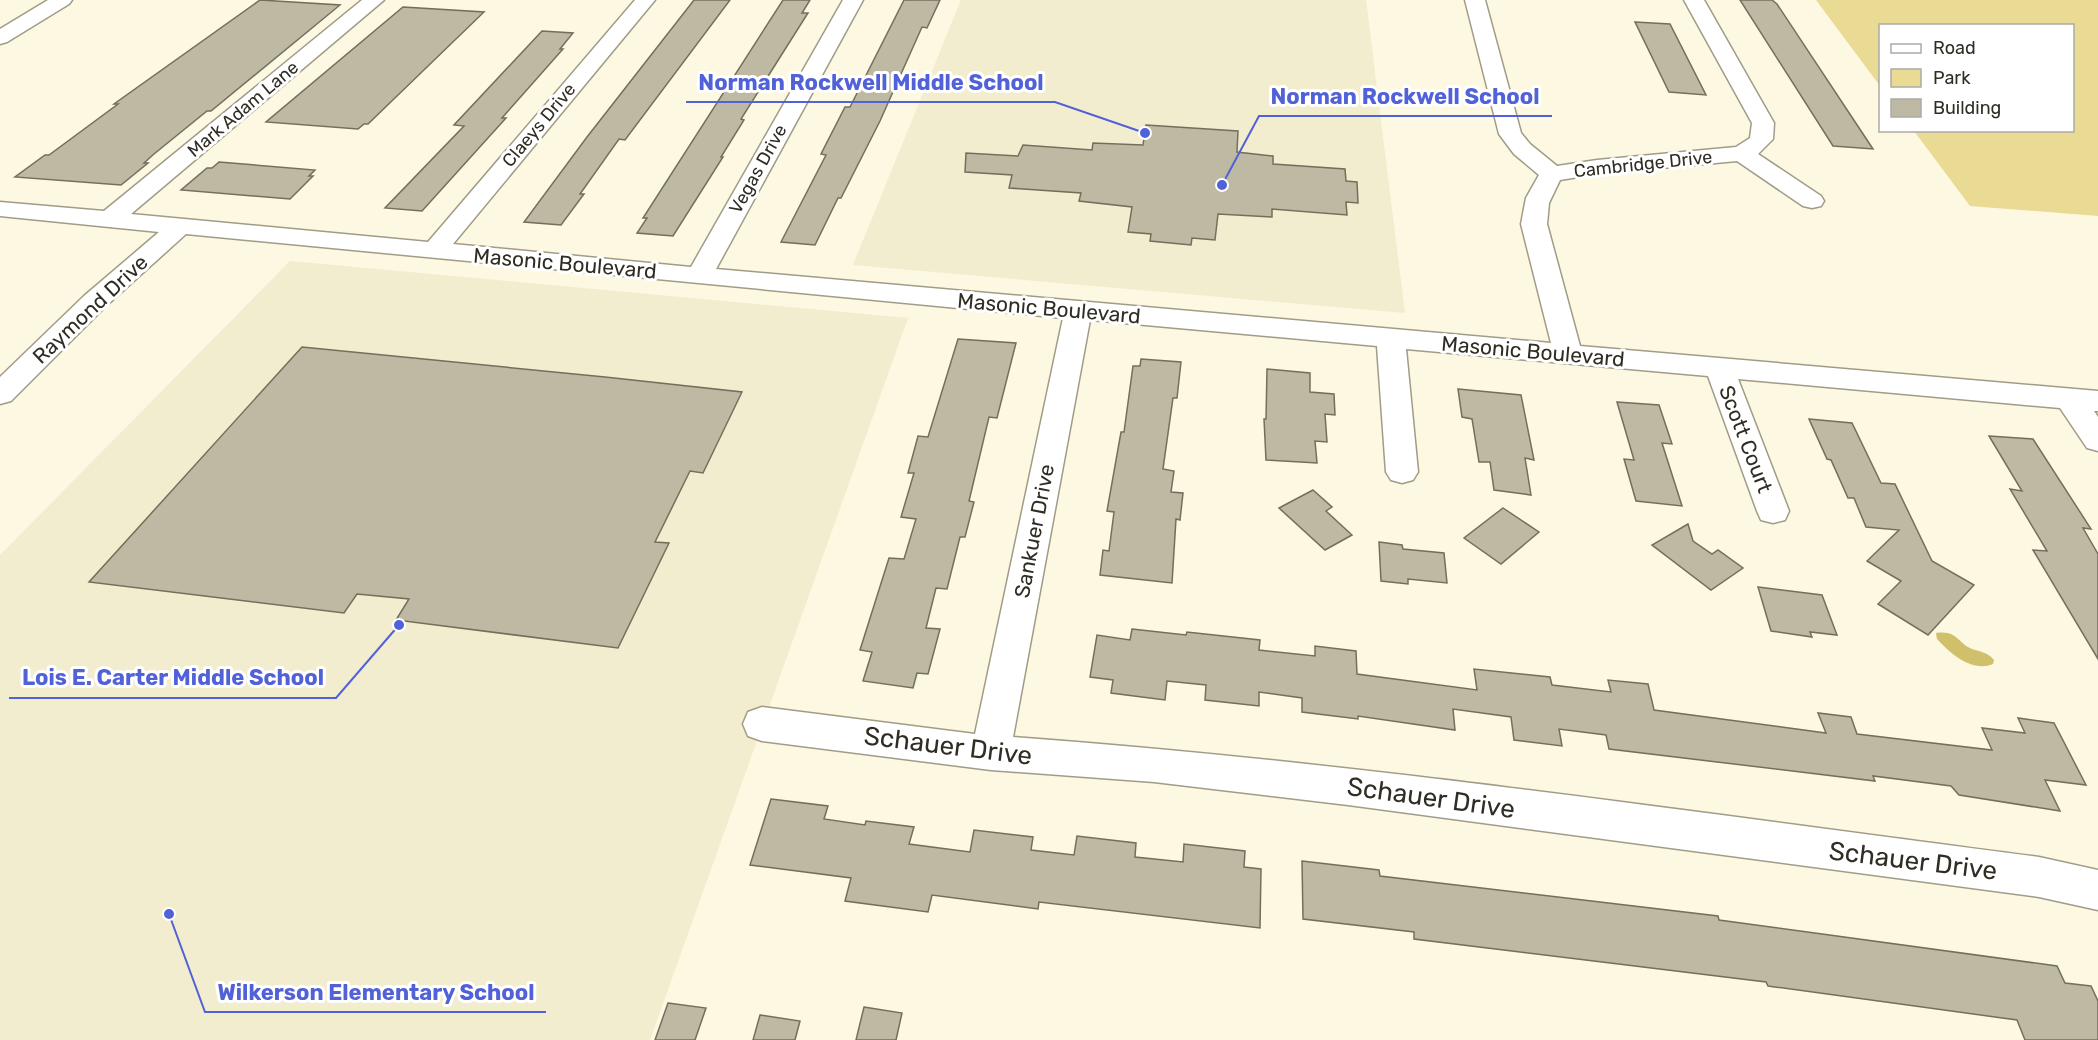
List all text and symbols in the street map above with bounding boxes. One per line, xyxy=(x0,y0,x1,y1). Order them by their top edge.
legend xyxy=(1879,24,2074,132)
text: Road xyxy=(1933,37,1976,59)
street label: Mark Adam Lane xyxy=(183,56,303,162)
callout: Norman Rockwell Middle School xyxy=(686,62,1055,102)
text: Park xyxy=(1933,67,1971,89)
text: Norman Rockwell Middle School xyxy=(698,69,1044,96)
callout: Norman Rockwell School xyxy=(1259,76,1552,116)
street label: Claeys Drive xyxy=(498,79,580,171)
text: Norman Rockwell School xyxy=(1270,83,1540,110)
text: Building xyxy=(1933,97,2001,119)
street label: Vegas Drive xyxy=(724,121,792,217)
street label: Cambridge Drive xyxy=(1573,146,1713,182)
street label: Masonic Boulevard xyxy=(472,243,658,283)
street label: Raymond Drive xyxy=(27,249,153,369)
street label: Masonic Boulevard xyxy=(956,288,1142,328)
street label: Masonic Boulevard xyxy=(1440,331,1626,371)
street label: Scott Court xyxy=(1714,382,1778,496)
street label: Sankuer Drive xyxy=(1009,462,1059,600)
callout: Lois E. Carter Middle School xyxy=(9,658,336,698)
text: Lois E. Carter Middle School xyxy=(22,664,324,691)
street label: Schauer Drive xyxy=(862,720,1034,772)
street label: Schauer Drive xyxy=(1345,771,1517,825)
street label: Schauer Drive xyxy=(1827,835,1999,887)
callout: Wilkerson Elementary School xyxy=(205,972,546,1012)
text: Wilkerson Elementary School xyxy=(218,979,534,1006)

